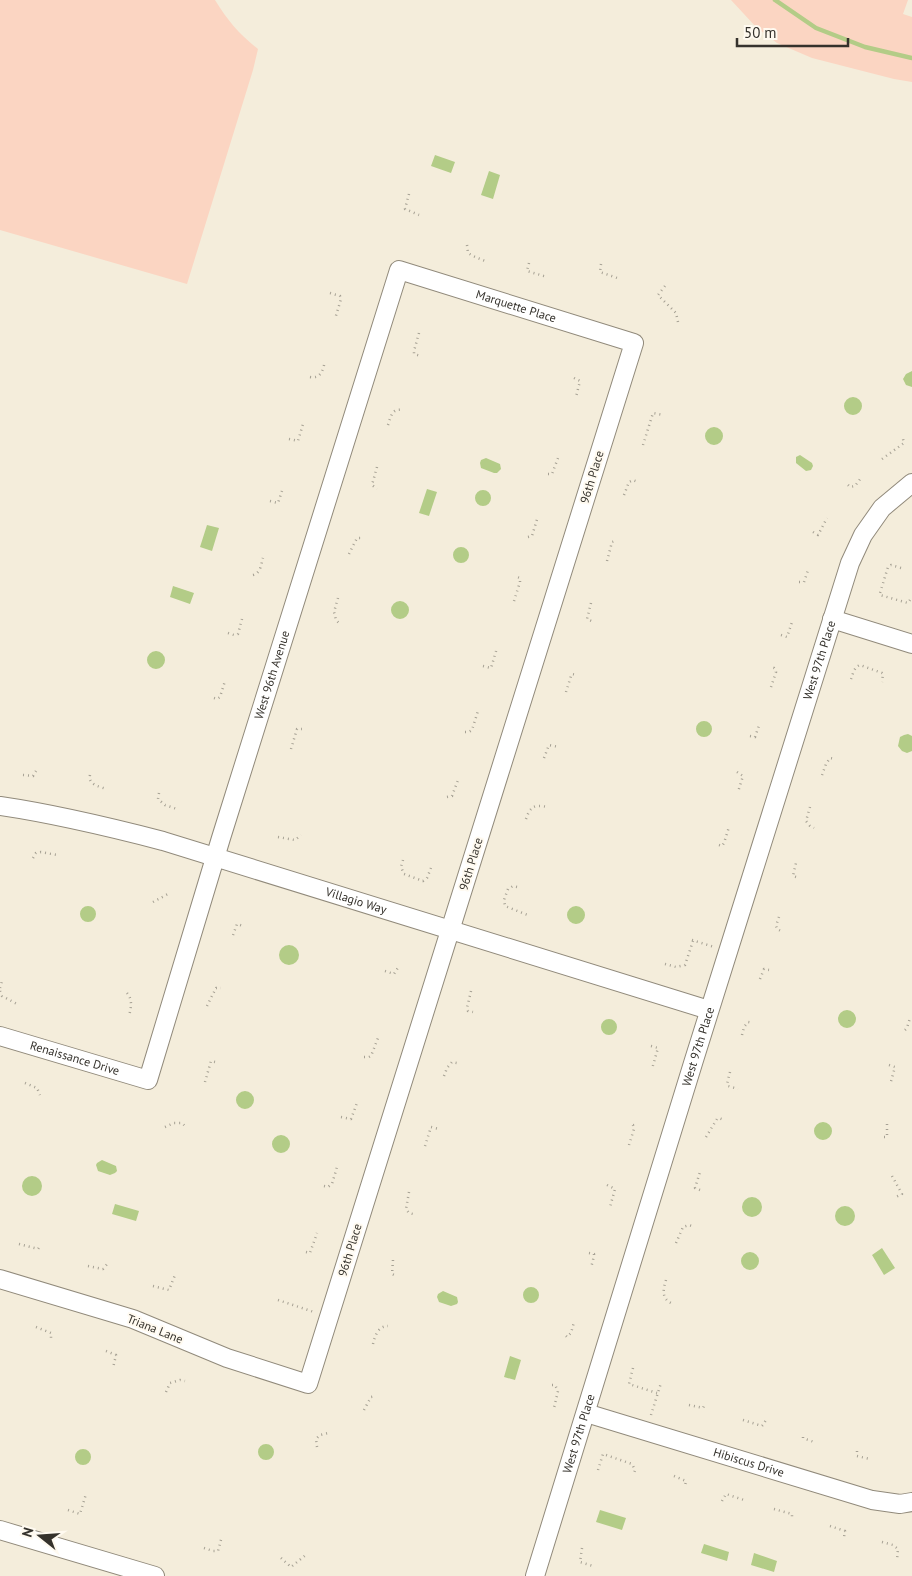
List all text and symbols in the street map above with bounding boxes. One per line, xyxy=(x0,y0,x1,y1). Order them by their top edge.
scale bar xyxy=(737,15,848,47)
text: 50 m xyxy=(744,23,777,42)
street label: Marquette Place xyxy=(474,286,558,325)
street label: 96th Place xyxy=(576,449,607,505)
street label: West 97th Place xyxy=(800,619,838,701)
street label: West 96th Avenue xyxy=(251,629,293,721)
street label: 96th Place xyxy=(455,836,486,892)
street label: Villagio Way xyxy=(323,884,389,917)
street label: West 97th Place xyxy=(678,1005,717,1088)
street label: Renaissance Drive xyxy=(28,1037,121,1078)
street label: 96th Place xyxy=(334,1222,365,1278)
street label: Triana Lane xyxy=(125,1311,185,1347)
street label: West 97th Place xyxy=(559,1392,598,1475)
street label: Hibiscus Drive xyxy=(712,1444,786,1480)
north arrow xyxy=(15,1511,65,1561)
text: N xyxy=(18,1525,38,1539)

